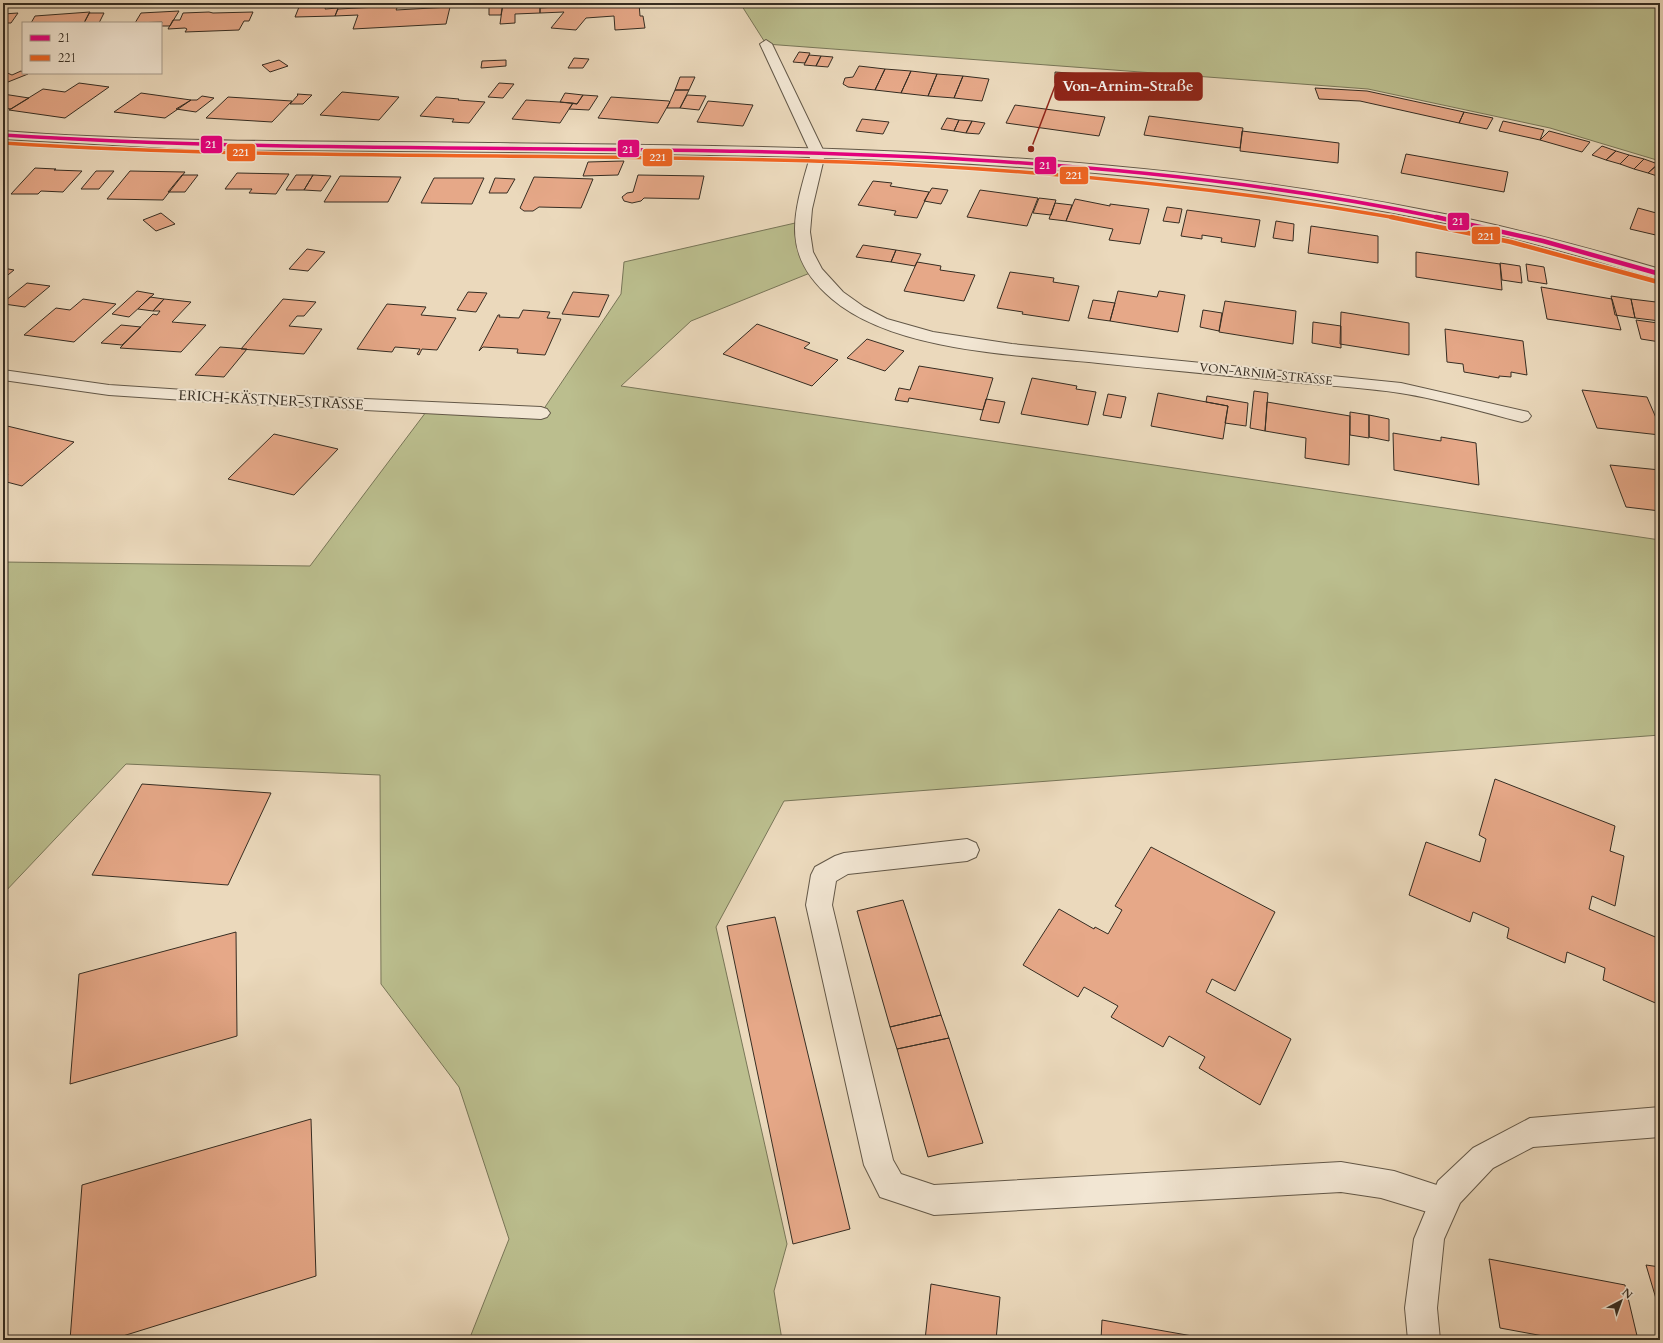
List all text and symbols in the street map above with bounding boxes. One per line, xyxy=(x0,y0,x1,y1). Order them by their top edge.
legend xyxy=(22,22,162,74)
text: 21 xyxy=(58,30,70,46)
text: 221 xyxy=(58,50,76,66)
callout: Von-Arnim-Straße xyxy=(1055,73,1202,100)
text: Von-Arnim-Straße xyxy=(1063,76,1193,96)
line badge: 21 xyxy=(200,135,223,154)
text: 21 xyxy=(205,137,217,152)
line badge: 21 xyxy=(617,139,640,158)
text: 21 xyxy=(622,142,634,157)
line badge: 221 xyxy=(226,143,256,162)
text: 221 xyxy=(233,145,249,160)
line badge: 221 xyxy=(642,148,673,167)
text: 221 xyxy=(650,150,666,165)
line badge: 21 xyxy=(1034,156,1057,175)
text: 21 xyxy=(1039,158,1051,173)
line badge: 221 xyxy=(1059,166,1089,185)
text: 221 xyxy=(1066,168,1082,183)
line badge: 21 xyxy=(1447,212,1470,231)
text: 21 xyxy=(1452,214,1464,229)
line badge: 221 xyxy=(1471,226,1501,245)
text: 221 xyxy=(1478,229,1494,244)
street label: VON-ARNIM-STRASSE xyxy=(1199,359,1333,389)
street label: ERICH-KÄSTNER-STRASSE xyxy=(178,386,365,414)
north arrow xyxy=(1601,1281,1641,1321)
text: N xyxy=(1619,1285,1636,1303)

